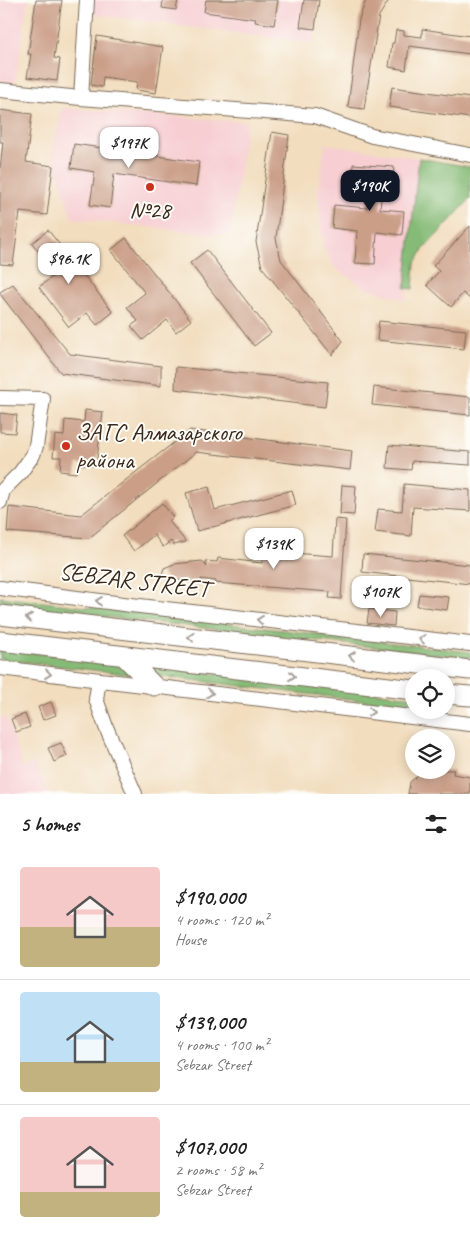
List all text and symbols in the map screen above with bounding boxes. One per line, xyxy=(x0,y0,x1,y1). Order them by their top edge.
pin: $197K xyxy=(94,126,164,169)
text: $197K xyxy=(111,133,147,153)
pin: $190K xyxy=(335,170,405,212)
text: $190K xyxy=(352,176,388,196)
marker: №28 xyxy=(144,181,156,193)
place label: №28 xyxy=(129,195,173,225)
pin: $96.1K xyxy=(28,242,110,285)
text: $96.1K xyxy=(49,249,89,269)
place label: ЗАГС Алмазарского района xyxy=(76,417,243,475)
marker: ЗАГС Алмазарского района xyxy=(60,440,72,452)
pin: $139K xyxy=(239,528,309,570)
text: $139K xyxy=(256,534,292,554)
street label: SEBZAR STREET xyxy=(58,556,216,605)
pin: $107K xyxy=(346,576,416,618)
text: $107K xyxy=(363,582,399,602)
one-way arrow xyxy=(94,596,102,607)
one-way arrow xyxy=(25,613,33,624)
one-way arrow xyxy=(256,615,264,626)
one-way arrow xyxy=(186,632,194,643)
one-way arrow xyxy=(417,634,425,645)
one-way arrow xyxy=(348,651,356,662)
one-way arrow xyxy=(45,668,53,679)
map controls xyxy=(405,669,455,779)
button: locate xyxy=(405,669,455,719)
one-way arrow xyxy=(288,670,296,681)
one-way arrow xyxy=(206,687,214,698)
one-way arrow xyxy=(367,706,375,717)
button: layers xyxy=(405,729,455,779)
icon: filters xyxy=(422,810,450,838)
text: 5 homes xyxy=(20,811,79,837)
text: $190,000 xyxy=(175,884,245,910)
icon: home xyxy=(60,887,120,947)
text: 4 rooms · 120 m² xyxy=(175,910,269,930)
text: House xyxy=(175,930,206,950)
text: $139,000 xyxy=(175,1009,245,1035)
icon: home xyxy=(60,1012,120,1072)
text: 4 rooms · 100 m² xyxy=(175,1035,269,1055)
text: Sebzar Street xyxy=(175,1055,251,1075)
text: $107,000 xyxy=(175,1134,245,1160)
icon: home xyxy=(60,1137,120,1197)
text: 2 rooms · 58 m² xyxy=(175,1160,261,1180)
text: Sebzar Street xyxy=(175,1180,251,1200)

